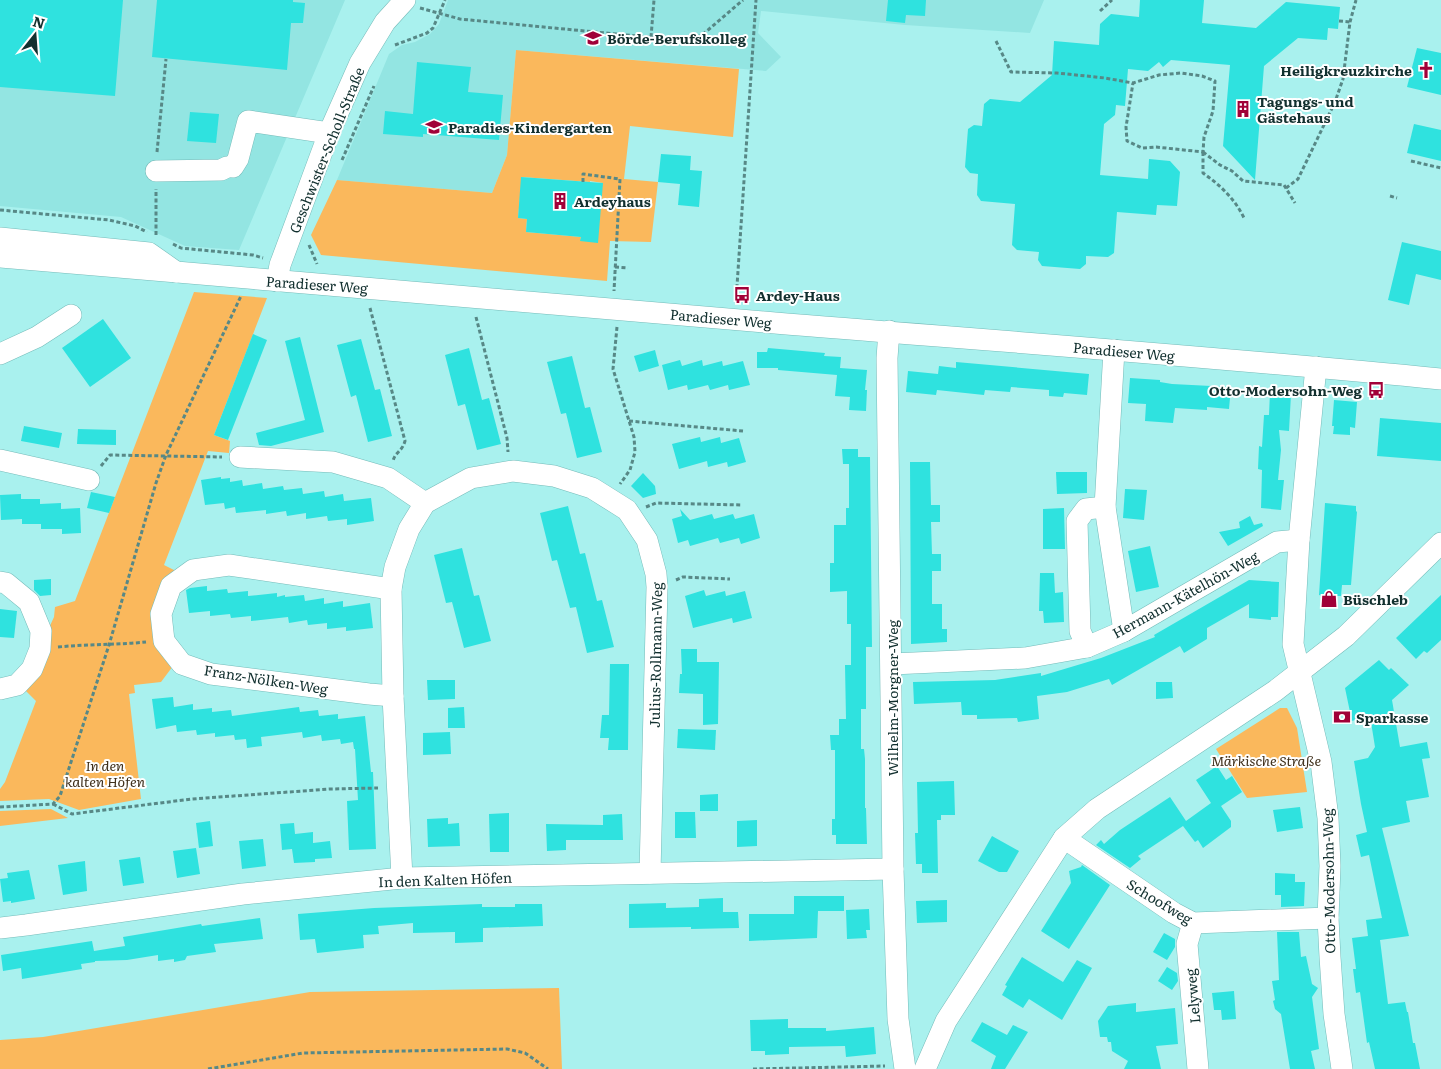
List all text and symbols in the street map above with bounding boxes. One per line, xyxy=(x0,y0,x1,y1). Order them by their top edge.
north arrow xyxy=(10,10,60,60)
text: N xyxy=(31,10,48,33)
school or university icon: Börde-Berufskolleg xyxy=(583,28,603,48)
place label: Börde-Berufskolleg xyxy=(607,28,747,48)
place label: Heiligkreuzkirche xyxy=(1280,60,1412,80)
church icon: Heiligkreuzkirche xyxy=(1416,60,1436,80)
street label: Geschwister-Scholl-Straße xyxy=(284,64,368,236)
place label: Tagungs- und Gästehaus xyxy=(1257,91,1354,127)
building icon: Tagungs- und Gästehaus xyxy=(1233,99,1253,119)
school or university icon: Paradies-Kindergarten xyxy=(424,117,444,137)
place label: Paradies-Kindergarten xyxy=(448,117,612,137)
building icon: Ardeyhaus xyxy=(550,191,570,211)
place label: Ardeyhaus xyxy=(574,191,651,211)
street label: Paradieser Weg xyxy=(265,270,369,298)
bus stop icon: Ardey-Haus xyxy=(732,285,752,305)
place label: Ardey-Haus xyxy=(756,285,840,305)
street label: Paradieser Weg xyxy=(669,304,773,332)
street label: Paradieser Weg xyxy=(1072,337,1176,365)
place label: Otto-Modersohn-Weg xyxy=(1209,380,1363,400)
bus stop icon: Otto-Modersohn-Weg xyxy=(1366,380,1386,400)
street label: Hermann-Kätelhön-Weg xyxy=(1108,545,1262,643)
street label: Julius-Rollmann-Weg xyxy=(644,582,666,728)
shop icon: Büschleb xyxy=(1319,589,1339,609)
place label: Büschleb xyxy=(1343,589,1408,609)
street label: Wilhelm-Morgner-Weg xyxy=(882,620,902,776)
street label: Franz-Nölken-Weg xyxy=(203,659,330,699)
bank icon: Sparkasse xyxy=(1332,707,1352,727)
place label: Sparkasse xyxy=(1356,707,1428,727)
park label: Märkische Straße xyxy=(1211,750,1321,770)
park label: In den kalten Höfen xyxy=(65,755,146,791)
street label: Otto-Modersohn-Weg xyxy=(1317,808,1339,954)
street label: In den Kalten Höfen xyxy=(378,867,512,891)
street label: Schoofweg xyxy=(1123,874,1197,929)
street label: Lelyweg xyxy=(1180,967,1204,1024)

